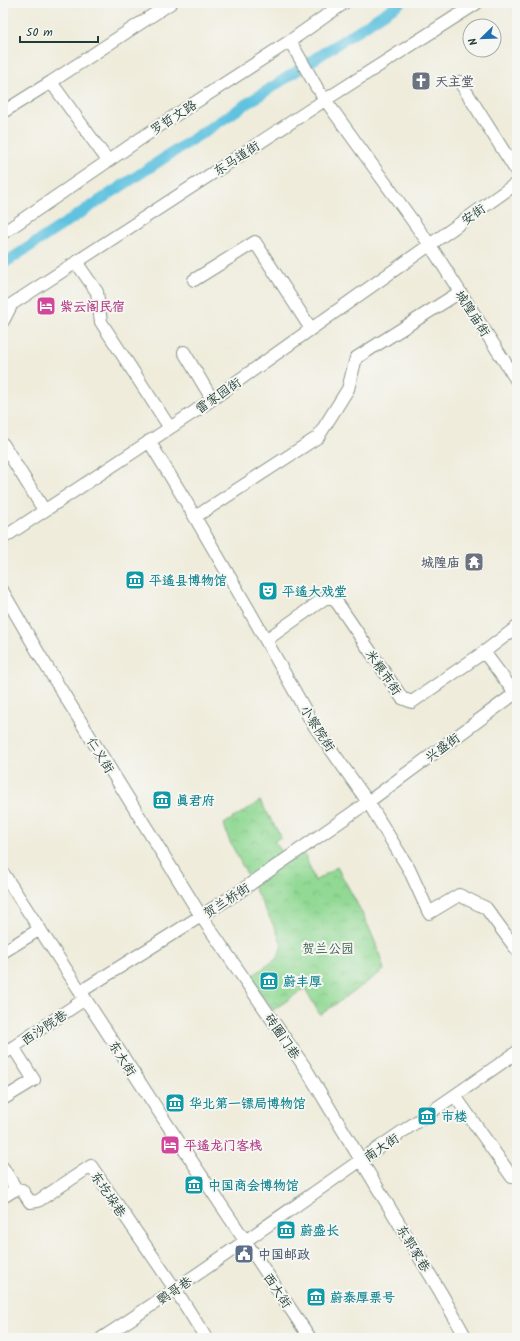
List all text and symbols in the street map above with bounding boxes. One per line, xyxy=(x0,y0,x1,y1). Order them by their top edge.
scale bar xyxy=(20,18,98,44)
north arrow xyxy=(462,18,502,58)
text: 50 m xyxy=(26,23,53,42)
text: N xyxy=(464,35,483,48)
church icon: 天主堂 xyxy=(410,70,432,92)
place label: 天主堂 xyxy=(435,72,474,93)
street label: 罗哲文路 xyxy=(146,95,201,141)
street label: 东马道街 xyxy=(209,136,264,182)
street label: 安街 xyxy=(457,199,491,231)
street label: 城隍庙街 xyxy=(449,286,495,341)
hotel icon: 紫云阁民宿 xyxy=(35,295,57,317)
place label: 紫云阁民宿 xyxy=(60,297,125,318)
street label: 雷家园街 xyxy=(192,373,246,420)
temple icon: 城隍庙 xyxy=(463,551,485,573)
place label: 城隍庙 xyxy=(421,553,460,574)
museum icon: 平遥县博物馆 xyxy=(124,569,146,591)
place label: 平遥县博物馆 xyxy=(149,571,227,592)
theatre icon: 平遥大戏堂 xyxy=(257,580,279,602)
place label: 平遥大戏堂 xyxy=(282,582,347,603)
street label: 米粮市街 xyxy=(359,646,406,700)
street label: 小察院街 xyxy=(294,701,340,756)
street label: 兴盛街 xyxy=(421,728,465,768)
street label: 仁义街 xyxy=(80,734,119,778)
museum icon: 真君府 xyxy=(151,789,173,811)
place label: 真君府 xyxy=(176,791,215,812)
street label: 贺兰桥街 xyxy=(199,878,254,924)
park label: 贺兰公园 xyxy=(302,939,354,960)
museum icon: 蔚丰厚 xyxy=(258,970,280,992)
place label: 蔚丰厚 xyxy=(283,972,322,993)
street label: 西沙院巷 xyxy=(17,1005,72,1051)
street label: 砖圈门巷 xyxy=(259,1009,305,1064)
street label: 东大街 xyxy=(102,1037,141,1081)
museum icon: 华北第一镖局博物馆 xyxy=(164,1092,186,1114)
place label: 华北第一镖局博物馆 xyxy=(189,1094,306,1115)
museum icon: 市楼 xyxy=(416,1105,438,1127)
place label: 市楼 xyxy=(441,1107,467,1128)
street label: 南大街 xyxy=(360,1129,404,1168)
hotel icon: 平遥龙门客栈 xyxy=(159,1134,181,1156)
place label: 平遥龙门客栈 xyxy=(184,1136,262,1157)
street label: 东圪垛巷 xyxy=(85,1167,131,1222)
museum icon: 中国商会博物馆 xyxy=(183,1174,205,1196)
place label: 中国商会博物馆 xyxy=(208,1176,299,1197)
museum icon: 蔚盛长 xyxy=(275,1219,297,1241)
place label: 蔚盛长 xyxy=(300,1221,339,1242)
street label: 东郭家巷 xyxy=(390,1221,435,1276)
public building icon: 中国邮政 xyxy=(233,1243,255,1265)
place label: 中国邮政 xyxy=(258,1245,310,1266)
street label: 西大街 xyxy=(257,1269,296,1313)
street label: 鹦哥巷 xyxy=(153,1272,197,1311)
museum icon: 蔚泰厚票号 xyxy=(305,1286,327,1308)
place label: 蔚泰厚票号 xyxy=(330,1288,395,1309)

